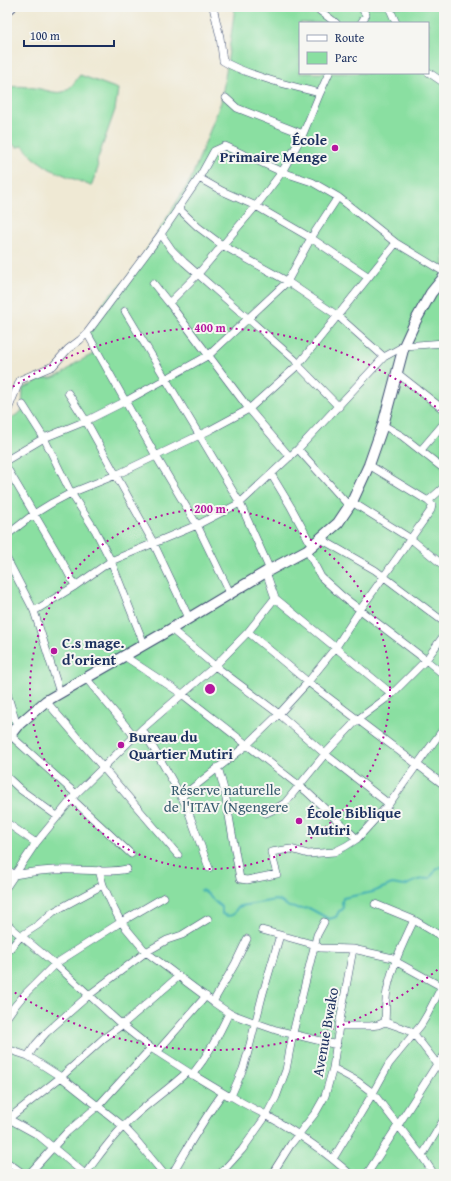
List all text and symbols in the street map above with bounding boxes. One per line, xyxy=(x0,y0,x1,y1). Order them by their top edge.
scale bar xyxy=(24,22,114,48)
legend xyxy=(299,22,429,74)
text: 100 m xyxy=(30,27,60,44)
text: Route xyxy=(335,29,365,46)
text: Parc xyxy=(335,49,358,66)
place label: École Primaire Menge xyxy=(220,129,327,167)
marker: École Primaire Menge xyxy=(330,143,340,153)
text: 400 m xyxy=(194,319,227,336)
text: 200 m xyxy=(194,500,227,517)
place label: C.s mage. d'orient xyxy=(62,632,125,670)
marker: C.s mage. d'orient xyxy=(49,646,59,656)
centre of rings xyxy=(203,682,217,696)
place label: Bureau du Quartier Mutiri xyxy=(129,726,233,764)
marker: Bureau du Quartier Mutiri xyxy=(116,740,126,750)
park label: Réserve naturelle de l'ITAV (Ngengere xyxy=(164,779,288,817)
place label: École Biblique Mutiri xyxy=(307,802,401,840)
marker: École Biblique Mutiri xyxy=(294,816,304,826)
street label: Avenue Bwako xyxy=(307,985,343,1078)

